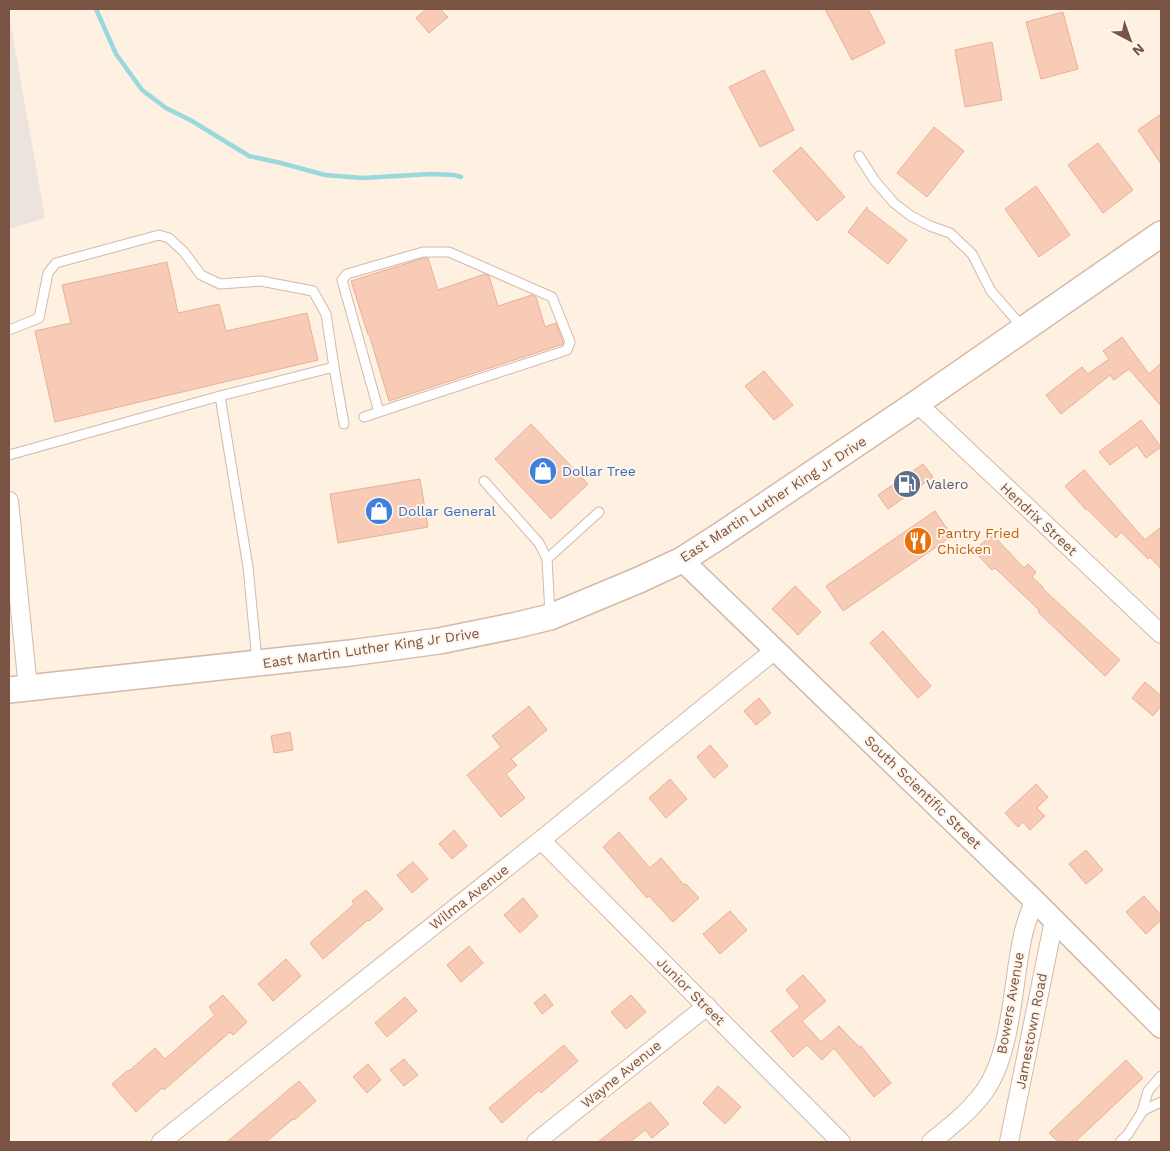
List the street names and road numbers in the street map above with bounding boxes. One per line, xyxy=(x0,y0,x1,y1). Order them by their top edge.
street label: East Martin Luther King Jr Drive xyxy=(677,433,869,565)
street label: Hendrix Street xyxy=(997,479,1081,559)
street label: East Martin Luther King Jr Drive xyxy=(261,625,481,671)
street label: South Scientific Street xyxy=(861,732,985,852)
street label: Wilma Avenue xyxy=(426,861,512,933)
street label: Bowers Avenue xyxy=(993,951,1027,1055)
street label: Junior Street xyxy=(654,954,728,1028)
street label: Jamestown Road xyxy=(1012,972,1050,1090)
street label: Wayne Avenue xyxy=(578,1037,664,1111)

